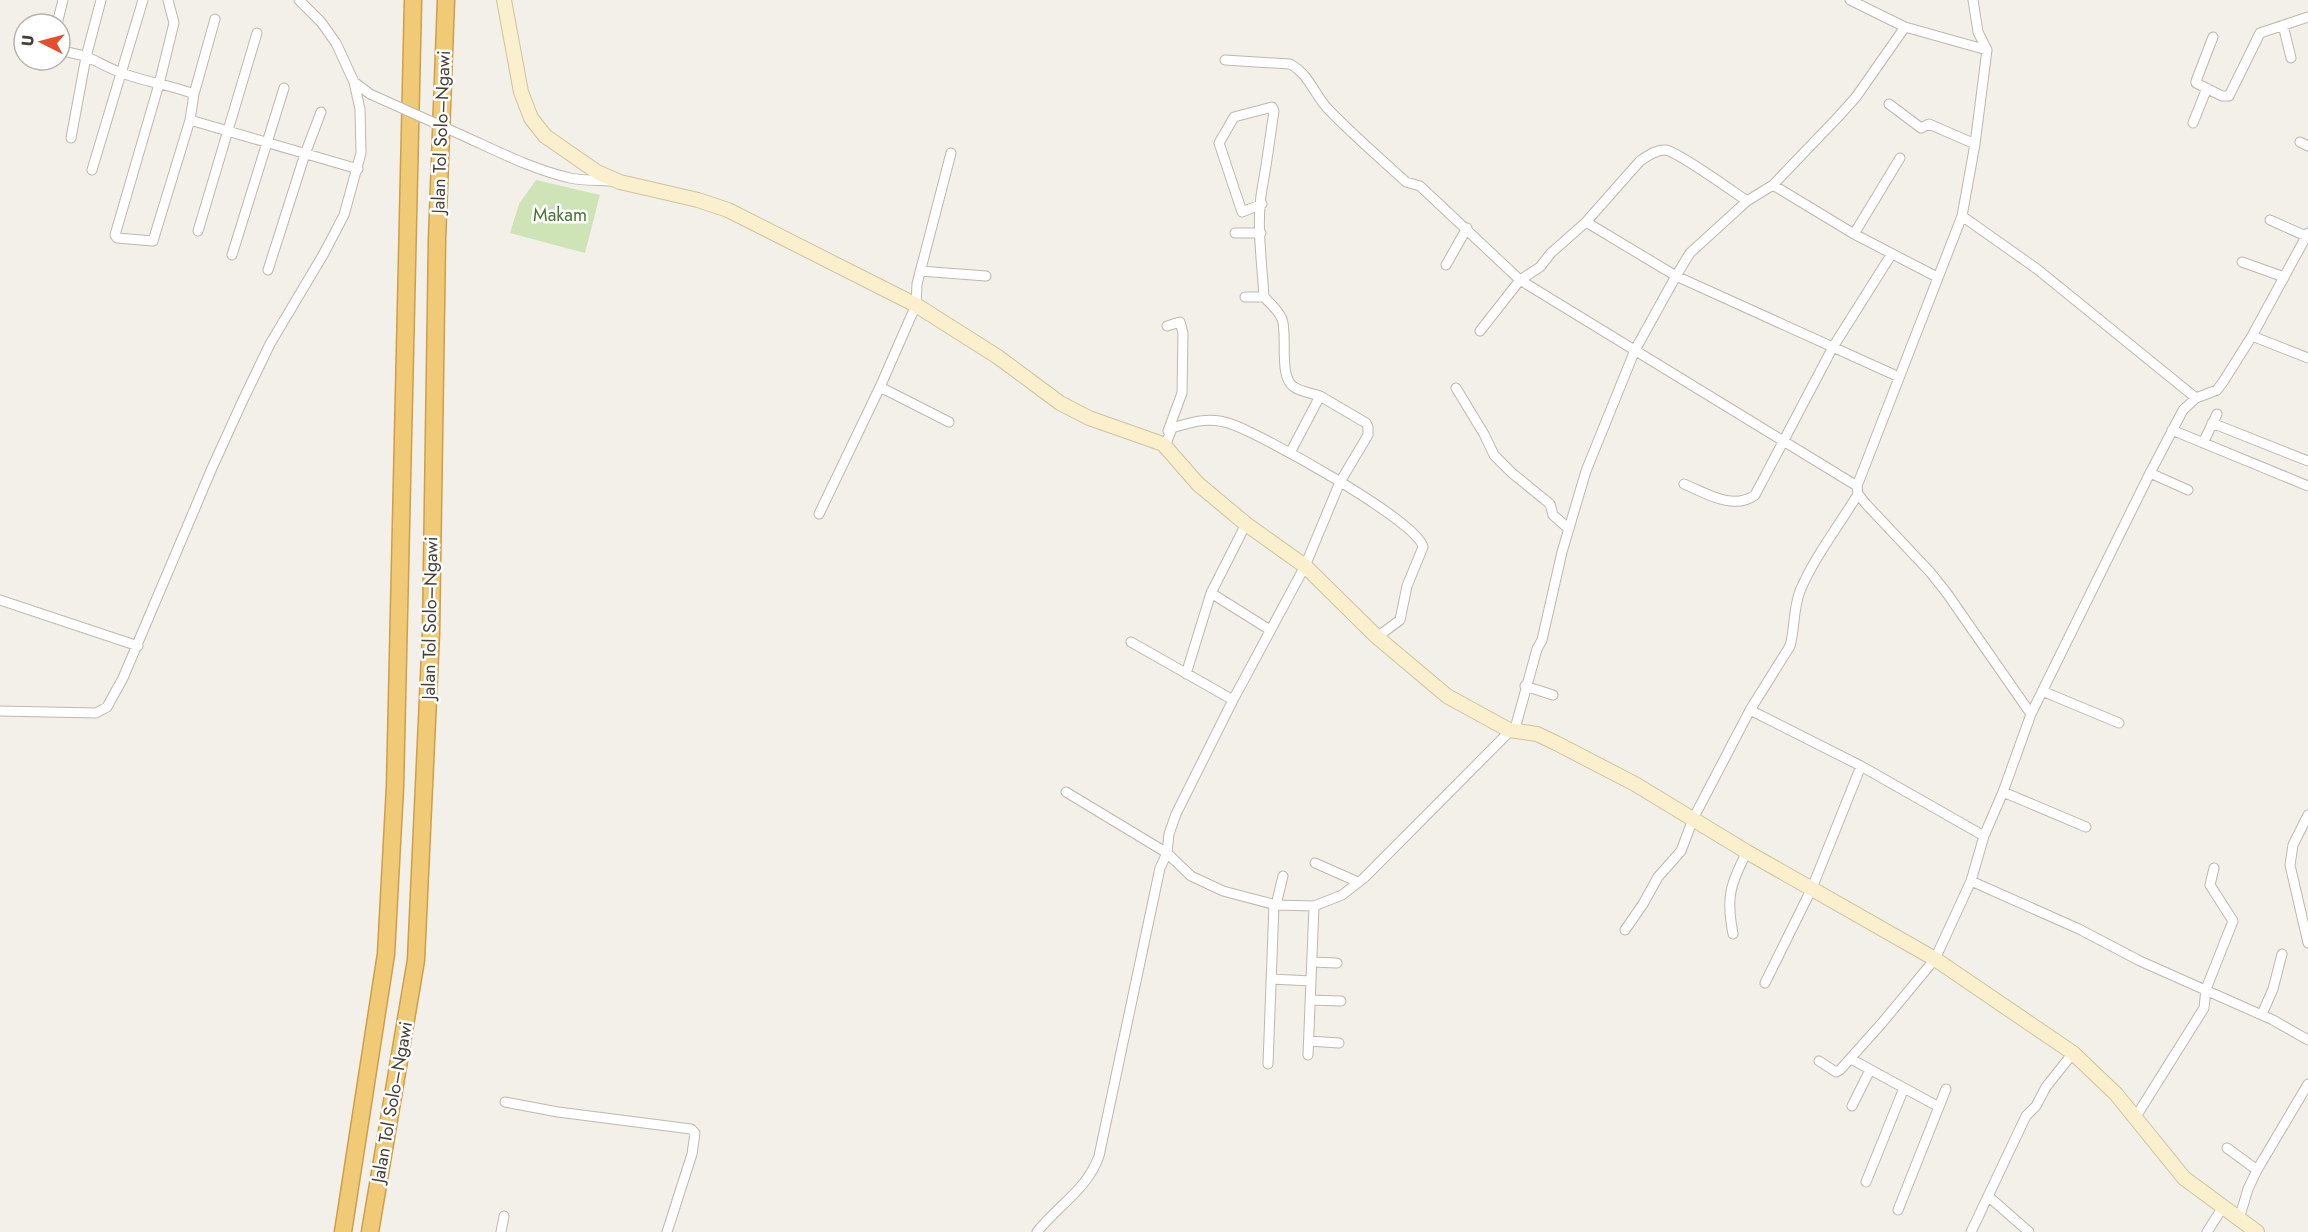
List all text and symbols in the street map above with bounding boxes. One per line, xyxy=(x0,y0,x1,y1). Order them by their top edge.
north arrow xyxy=(12,12,72,72)
text: U xyxy=(16,34,40,47)
street label: Jalan Tol Solo–Ngawi xyxy=(425,50,457,216)
park label: Makam xyxy=(533,202,587,228)
street label: Jalan Tol Solo–Ngawi xyxy=(416,536,444,702)
street label: Jalan Tol Solo–Ngawi xyxy=(365,1019,419,1187)

